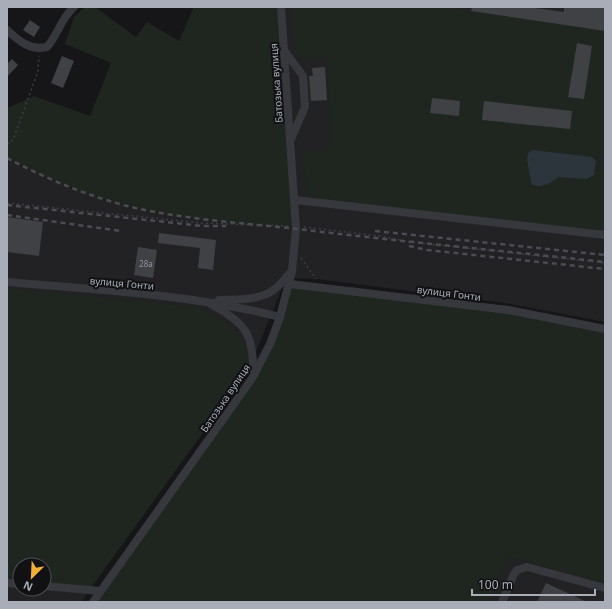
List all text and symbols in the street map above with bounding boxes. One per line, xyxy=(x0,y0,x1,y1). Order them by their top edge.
street label: Батозька вулиця xyxy=(266,43,286,123)
house number: 28а xyxy=(139,258,153,269)
street label: вулиця Гонти xyxy=(89,273,155,293)
street label: вулиця Гонти xyxy=(416,282,482,304)
street label: Батозька вулиця xyxy=(197,361,253,435)
north arrow xyxy=(12,557,52,597)
scale bar xyxy=(472,571,595,597)
text: 100 m xyxy=(478,576,513,593)
text: N xyxy=(21,578,35,595)

